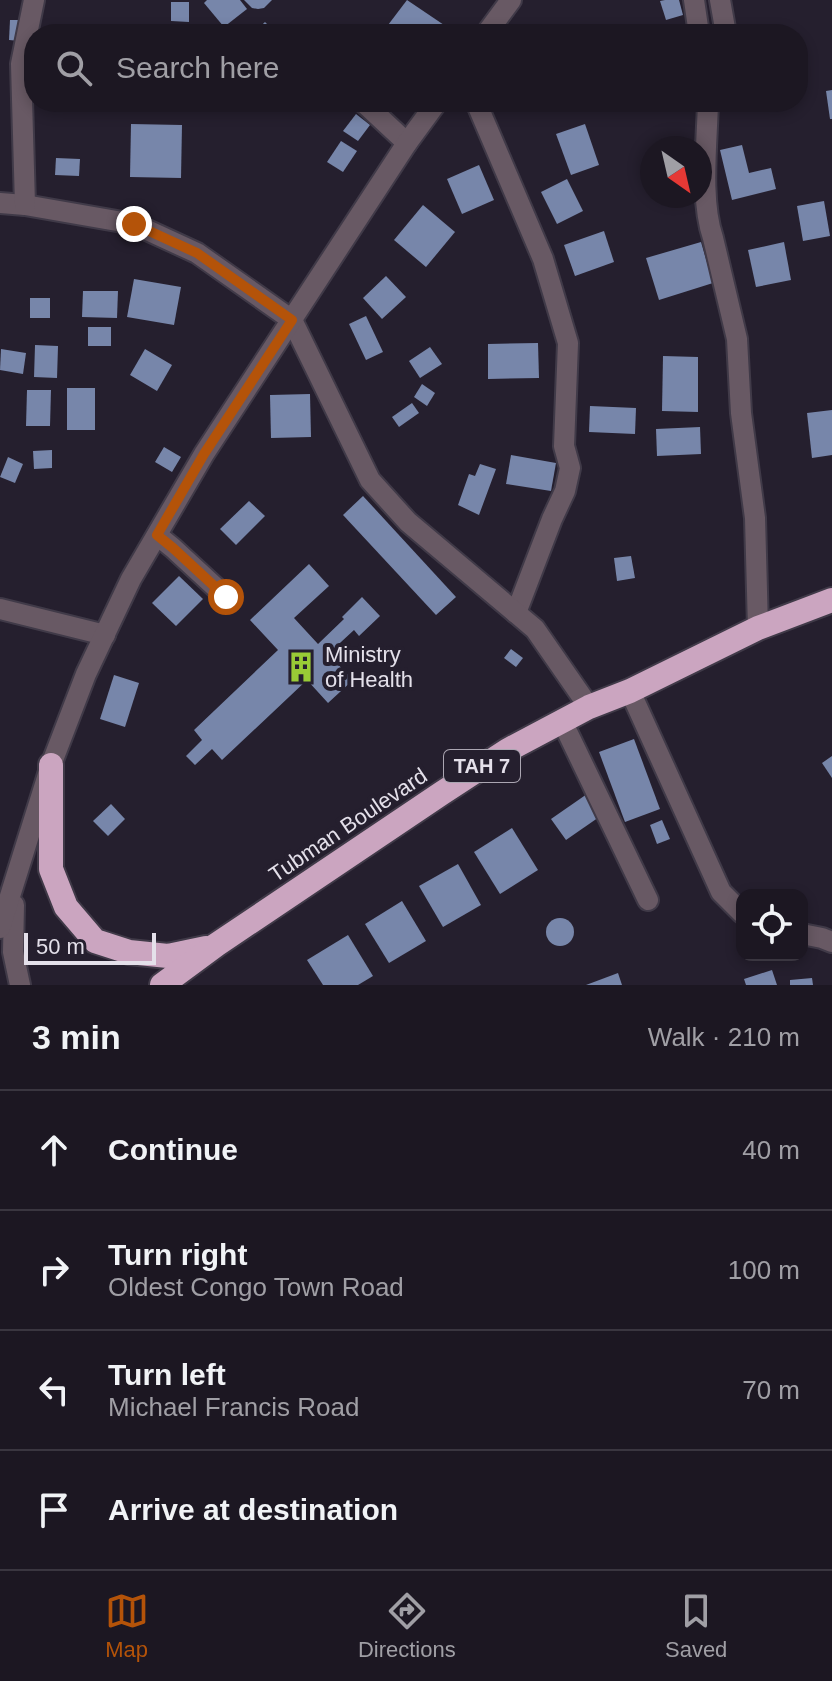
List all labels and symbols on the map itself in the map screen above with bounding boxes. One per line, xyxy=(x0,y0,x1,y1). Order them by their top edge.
north arrow xyxy=(640,136,712,208)
route end xyxy=(116,206,152,242)
route start xyxy=(208,579,244,615)
place label: Ministry of Health xyxy=(325,642,413,692)
building icon: Ministry of Health xyxy=(284,650,318,684)
road number: TAH 7 xyxy=(444,750,520,782)
street label: Tubman Boulevard xyxy=(264,763,432,887)
scale bar xyxy=(24,929,156,965)

